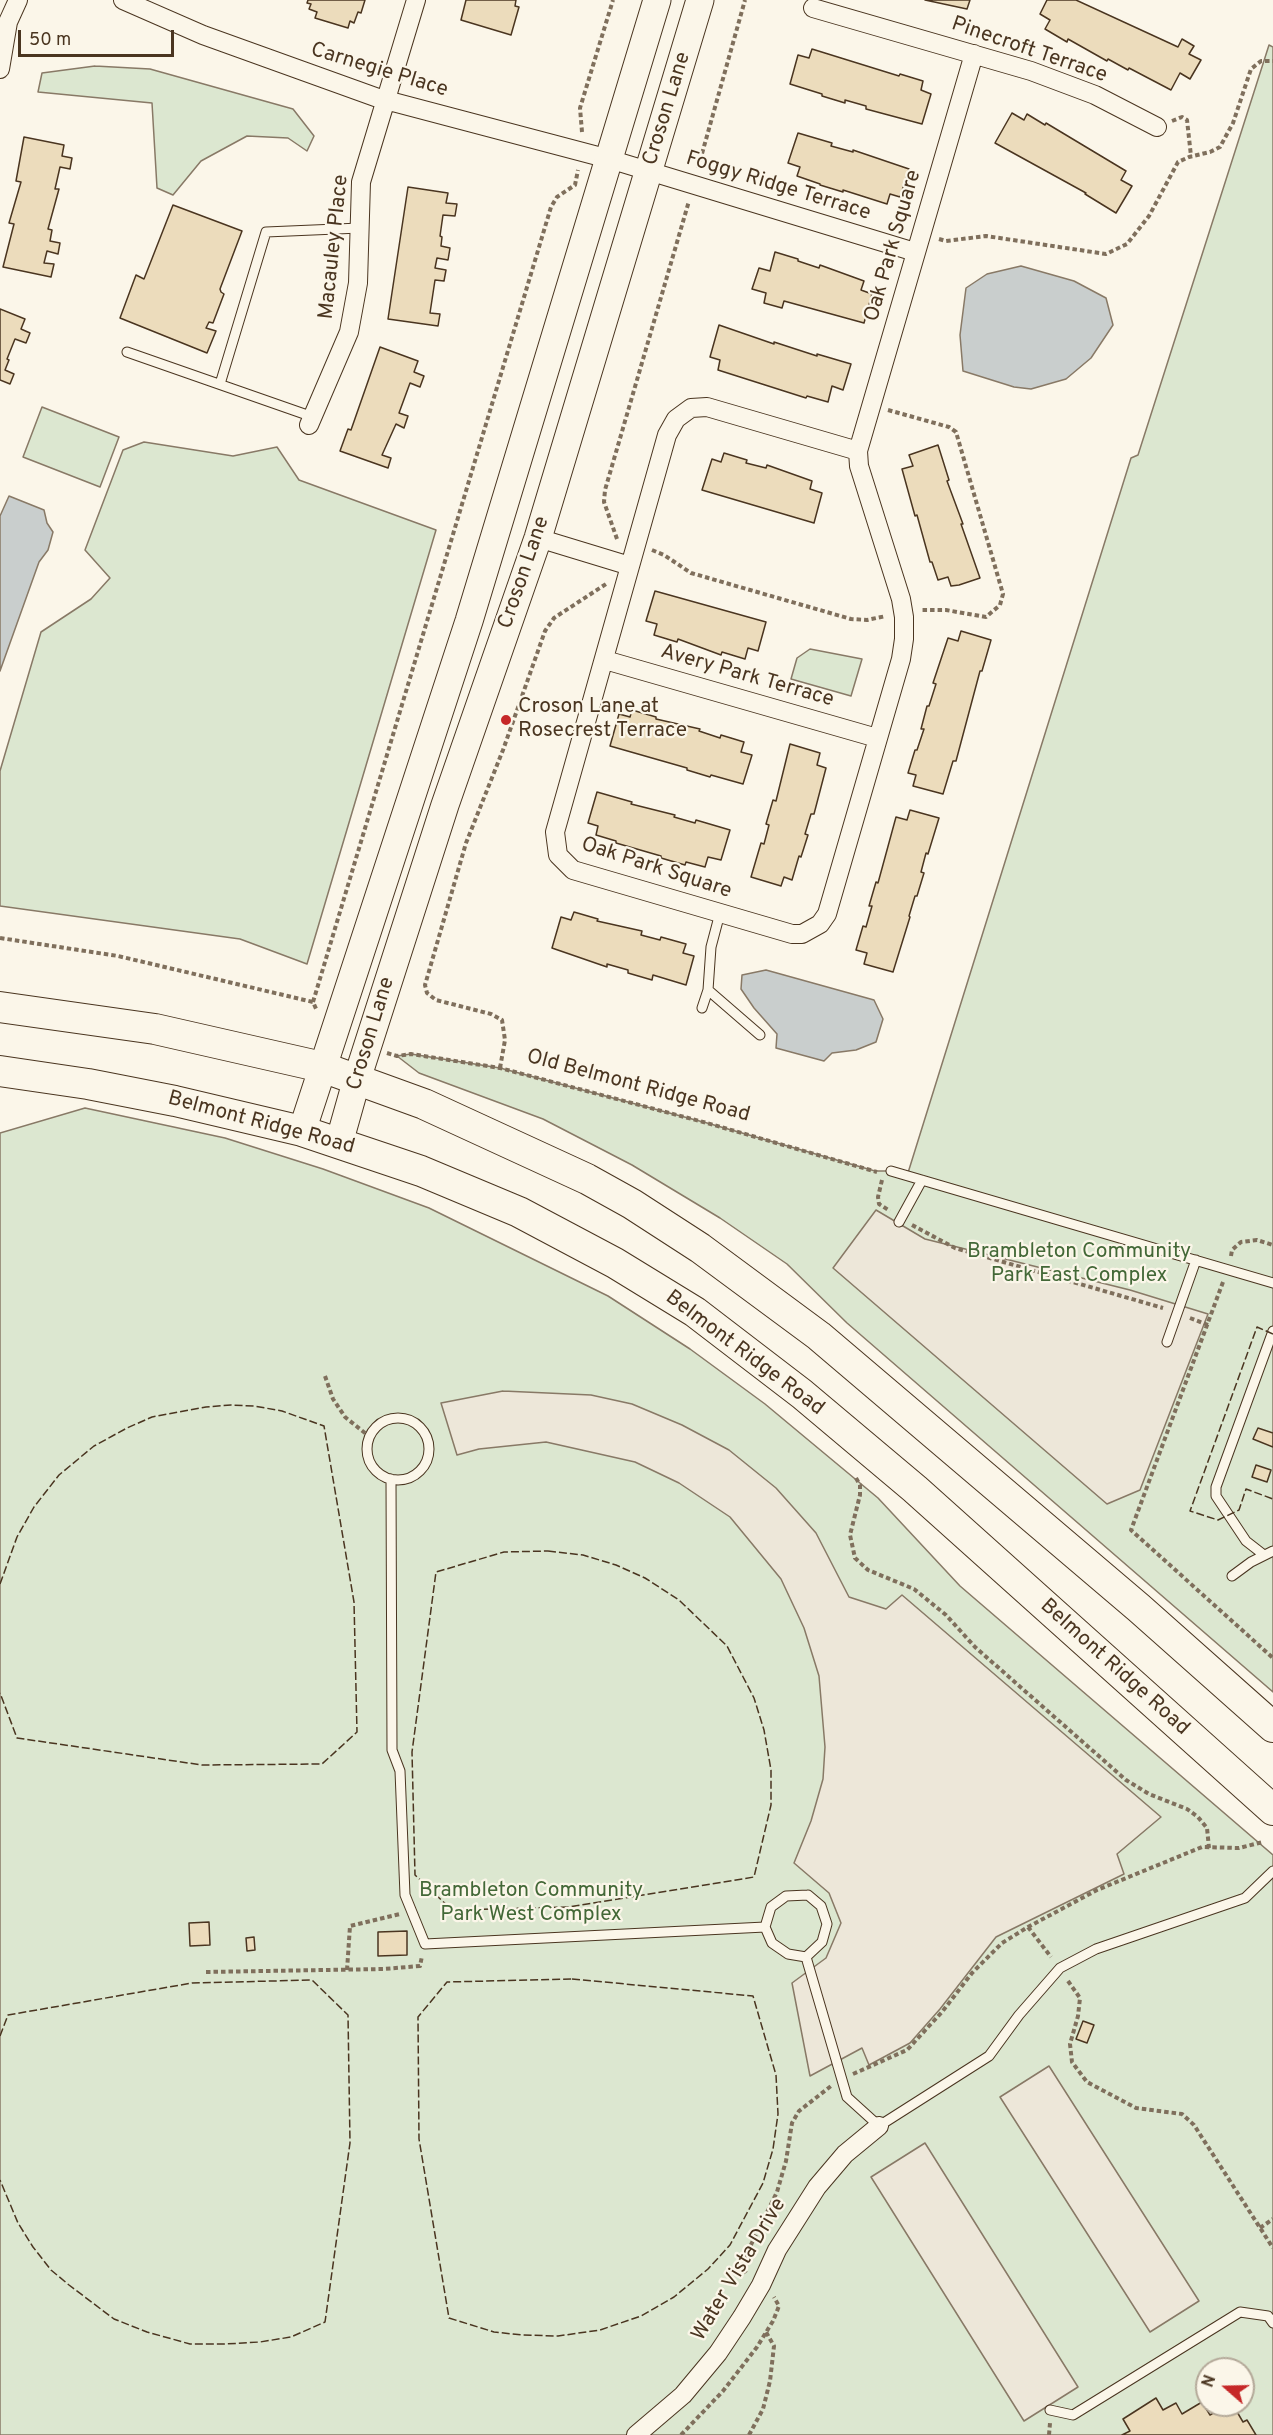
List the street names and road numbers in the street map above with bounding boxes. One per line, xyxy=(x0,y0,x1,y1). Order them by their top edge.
street label: Pinecroft Terrace xyxy=(948,13,1110,89)
street label: Carnegie Place xyxy=(307,38,451,104)
street label: Croson Lane xyxy=(639,49,697,169)
street label: Foggy Ridge Terrace xyxy=(682,147,874,227)
street label: Oak Park Square xyxy=(860,167,928,325)
street label: Macauley Place xyxy=(315,173,355,321)
street label: Croson Lane xyxy=(494,513,556,633)
street label: Avery Park Terrace xyxy=(657,640,837,714)
street label: Oak Park Square xyxy=(578,833,734,905)
street label: Croson Lane xyxy=(343,974,401,1094)
street label: Old Belmont Ridge Road xyxy=(524,1045,752,1129)
street label: Belmont Ridge Road xyxy=(165,1087,357,1161)
street label: Belmont Ridge Road xyxy=(660,1286,828,1422)
street label: Belmont Ridge Road xyxy=(1034,1594,1194,1742)
street label: Water Vista Drive xyxy=(687,2194,793,2346)

